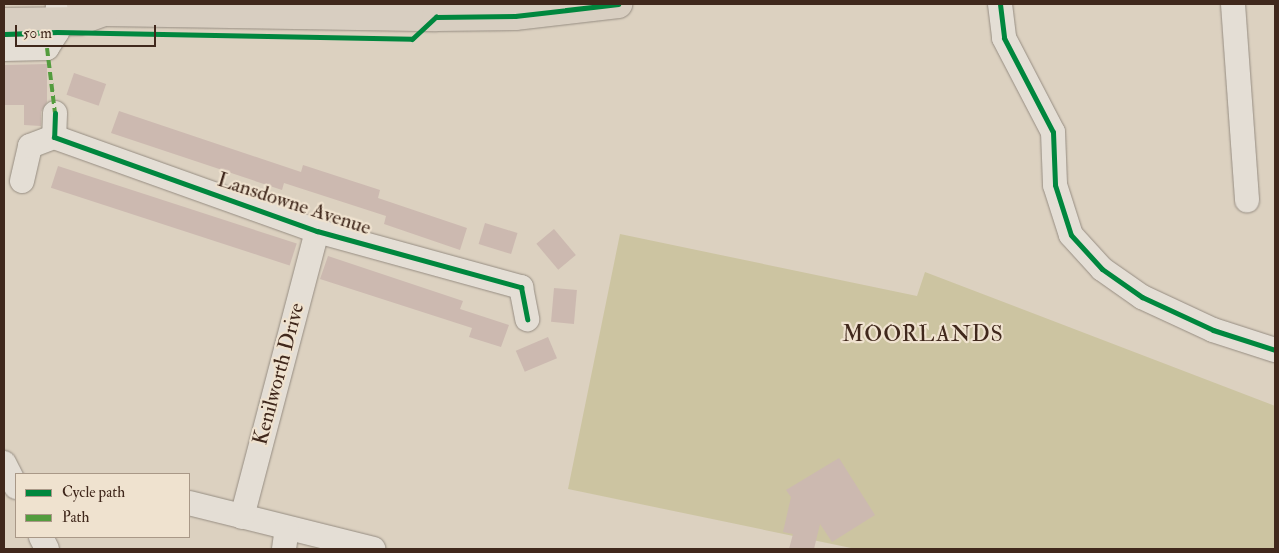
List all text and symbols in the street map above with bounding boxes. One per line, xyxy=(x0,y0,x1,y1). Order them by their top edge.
scale bar xyxy=(18,15,159,47)
text: 50 m xyxy=(23,24,52,43)
street label: Lansdowne Avenue xyxy=(214,167,374,241)
street label: Kenilworth Drive xyxy=(248,300,310,448)
district label: MOORLANDS xyxy=(841,322,1005,348)
legend xyxy=(15,473,190,538)
text: Cycle path xyxy=(62,483,125,502)
text: Path xyxy=(62,508,89,527)

